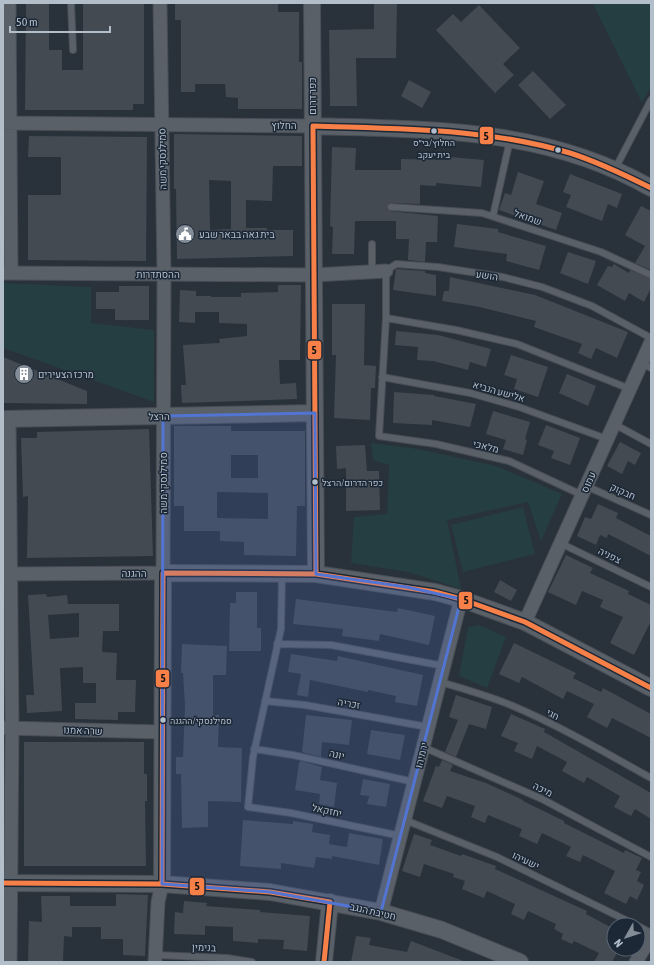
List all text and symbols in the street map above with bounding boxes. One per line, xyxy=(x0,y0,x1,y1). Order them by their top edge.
scale bar xyxy=(10,8,110,34)
text: 50 m xyxy=(16,15,38,29)
street label: כפר דרום xyxy=(307,77,318,115)
street label: החלוץ xyxy=(271,120,297,131)
marker: החלוץ/בי״ס בית יעקב xyxy=(429,126,439,136)
line badge: 5 xyxy=(479,126,494,145)
street label: סמילנסקי משה xyxy=(156,128,169,190)
text: 5 xyxy=(483,130,489,142)
place label: החלוץ/בי״ס בית יעקב xyxy=(413,138,455,160)
unlabelled marker xyxy=(553,145,563,155)
street label: שמואל xyxy=(512,208,543,227)
public building icon: בית גאה בבאר שבע xyxy=(174,223,196,245)
place label: בית גאה בבאר שבע xyxy=(199,229,275,240)
street label: הושע xyxy=(475,268,499,283)
street label: ההסתדרות xyxy=(136,269,180,280)
line badge: 5 xyxy=(307,340,322,360)
text: 5 xyxy=(311,344,317,356)
building icon: מרכז הצעירים xyxy=(13,363,35,385)
place label: מרכז הצעירים xyxy=(38,369,94,380)
street label: אלישע הנביא xyxy=(471,379,526,404)
street label: הרצל xyxy=(148,411,170,422)
street label: מלאכי xyxy=(472,438,500,455)
street label: סמילנסקי משה xyxy=(158,452,169,514)
street label: עמוס xyxy=(579,470,598,494)
marker: כפר הדרום/הרצל xyxy=(310,477,320,487)
place label: כפר הדרום/הרצל xyxy=(322,478,383,488)
street label: חבקוק xyxy=(608,481,637,502)
street label: צפניה xyxy=(596,545,624,566)
street label: ההגנה xyxy=(121,568,147,579)
line badge: 5 xyxy=(458,591,473,610)
text: 5 xyxy=(463,594,469,606)
line badge: 5 xyxy=(155,669,170,688)
text: 5 xyxy=(160,672,166,684)
street label: זכריה xyxy=(337,696,362,711)
street label: חגי xyxy=(545,707,561,722)
marker: סמילנסקי/ההגנה xyxy=(158,715,168,725)
place label: סמילנסקי/ההגנה xyxy=(170,716,232,726)
street label: שרה אמנו xyxy=(63,724,103,737)
street label: ירמיהו xyxy=(413,741,430,769)
street label: יונה xyxy=(328,747,346,762)
street label: מיכה xyxy=(531,780,554,799)
street label: יחזקאל xyxy=(311,802,343,819)
street label: ישעיהו xyxy=(511,849,541,871)
line badge: 5 xyxy=(189,877,205,896)
text: 5 xyxy=(194,880,200,892)
street label: חטיבת הנגב xyxy=(349,901,397,922)
north arrow xyxy=(606,917,646,957)
text: N xyxy=(612,937,625,950)
street label: בנימין xyxy=(192,942,217,953)

